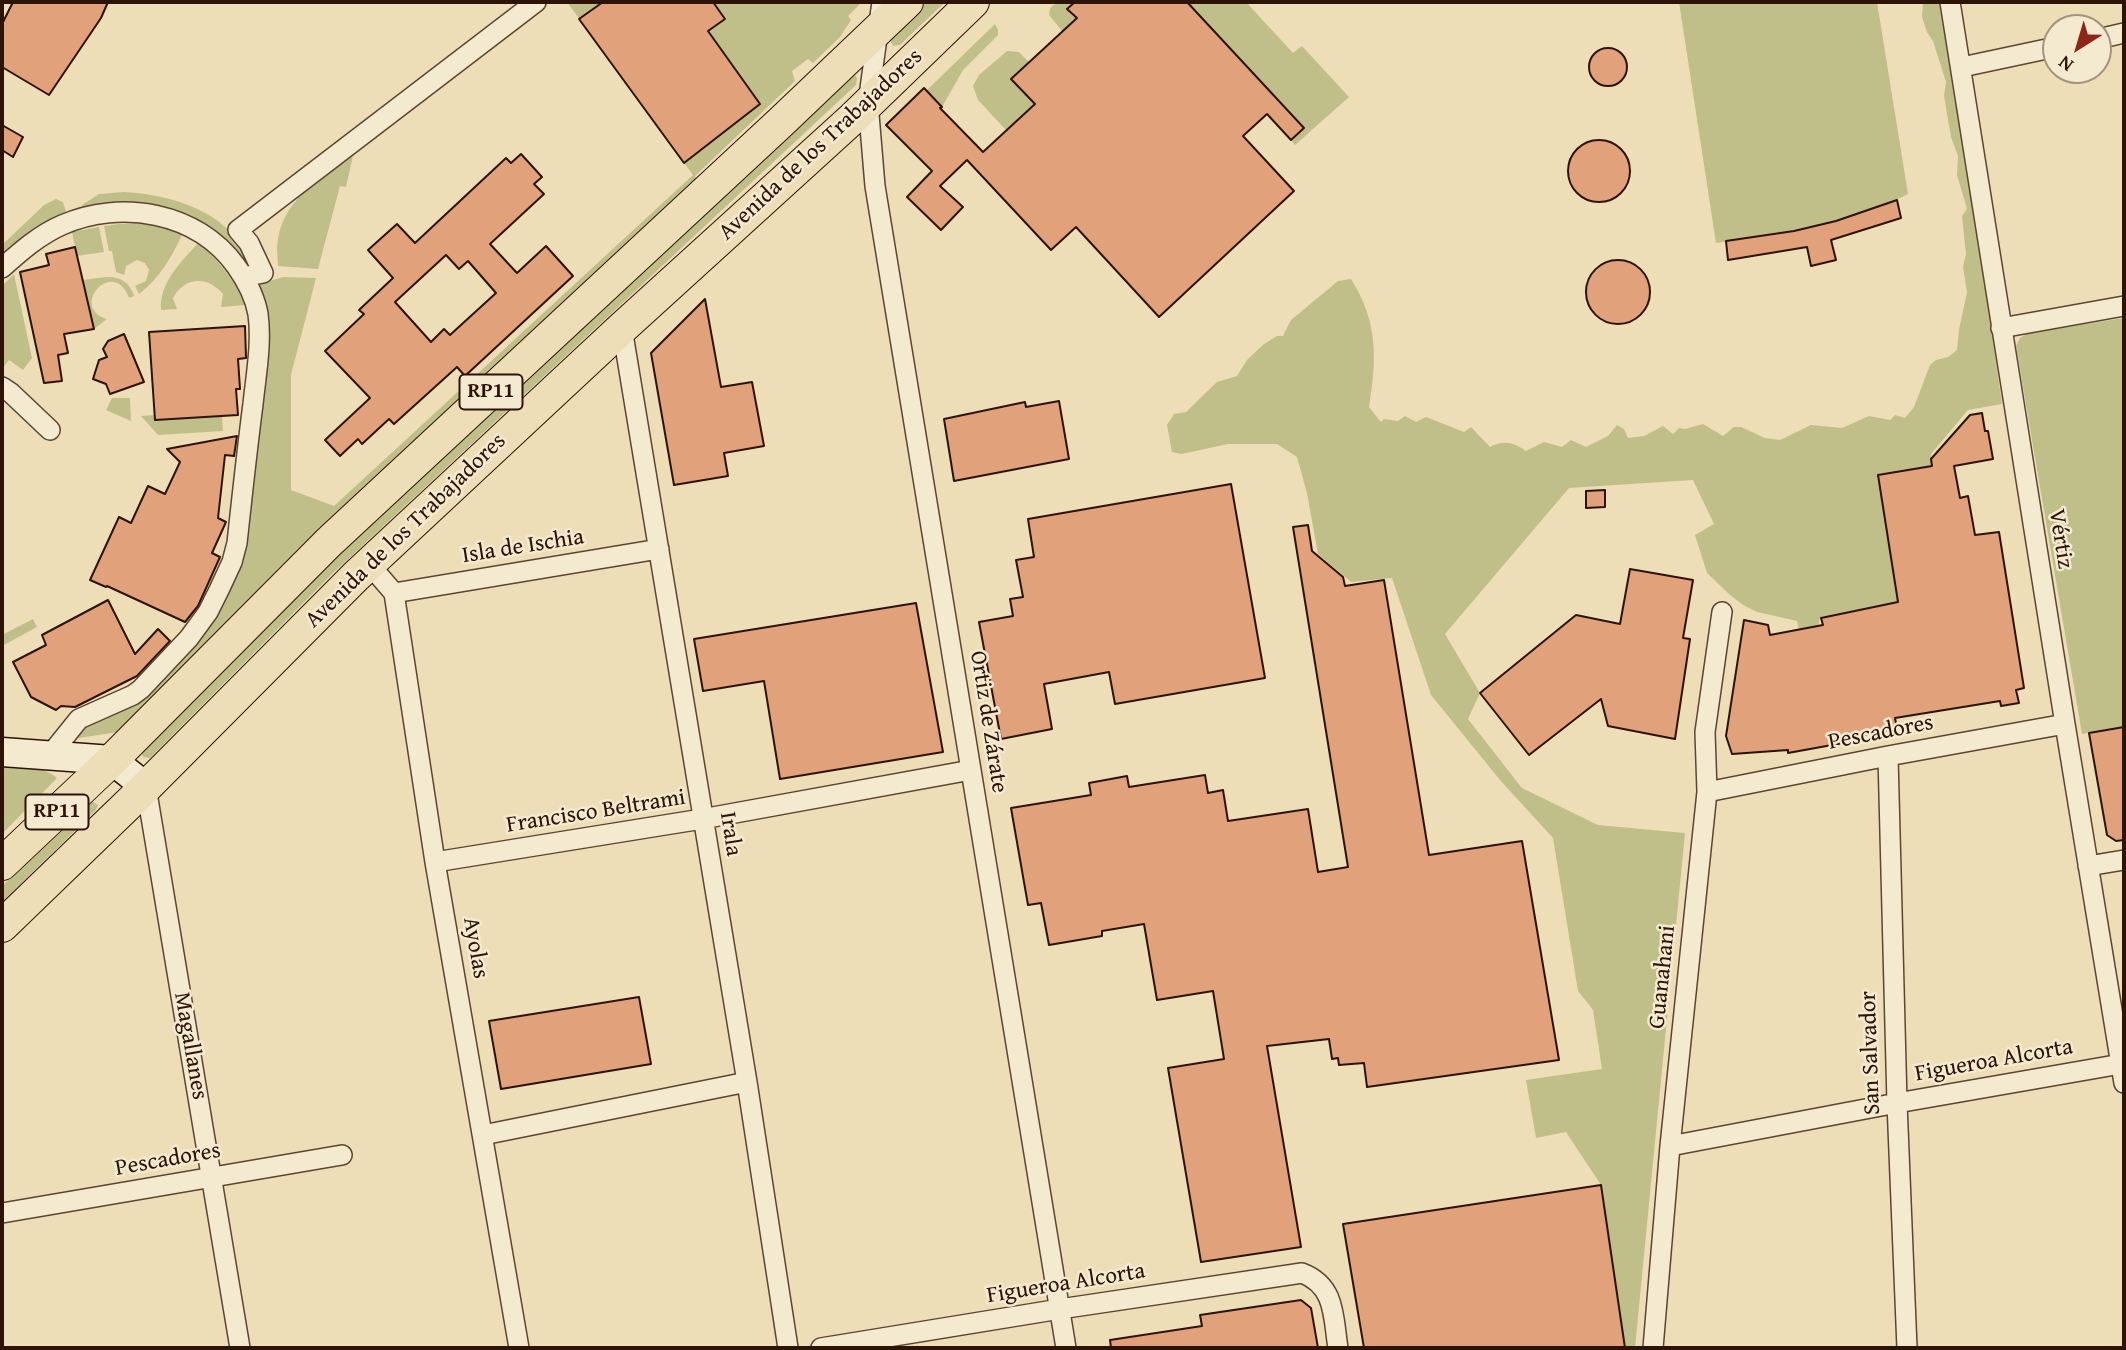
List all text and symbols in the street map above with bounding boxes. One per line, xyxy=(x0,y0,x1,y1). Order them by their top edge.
north arrow xyxy=(2042,14,2112,84)
street label: Avenida de los Trabajadores xyxy=(713,43,929,247)
text: N xyxy=(2052,49,2079,79)
road number: RP11 xyxy=(460,374,522,410)
street label: Avenida de los Trabajadores xyxy=(300,428,512,634)
street label: Vértiz xyxy=(2042,507,2078,571)
street label: Isla de Ischia xyxy=(460,524,586,570)
street label: Ortiz de Zárate xyxy=(963,649,1013,795)
street label: Pescadores xyxy=(1826,709,1936,757)
street label: Francisco Beltrami xyxy=(505,784,687,840)
road number: RP11 xyxy=(25,794,88,830)
street label: Irala xyxy=(713,810,747,858)
street label: Ayolas xyxy=(456,915,494,981)
street label: Guanahani xyxy=(1644,924,1682,1030)
street label: Magallanes xyxy=(167,990,213,1102)
street label: San Salvador xyxy=(1855,991,1887,1115)
street label: Figueroa Alcorta xyxy=(1913,1034,2075,1088)
street label: Pescadores xyxy=(113,1137,223,1183)
street label: Figueroa Alcorta xyxy=(985,1258,1147,1310)

